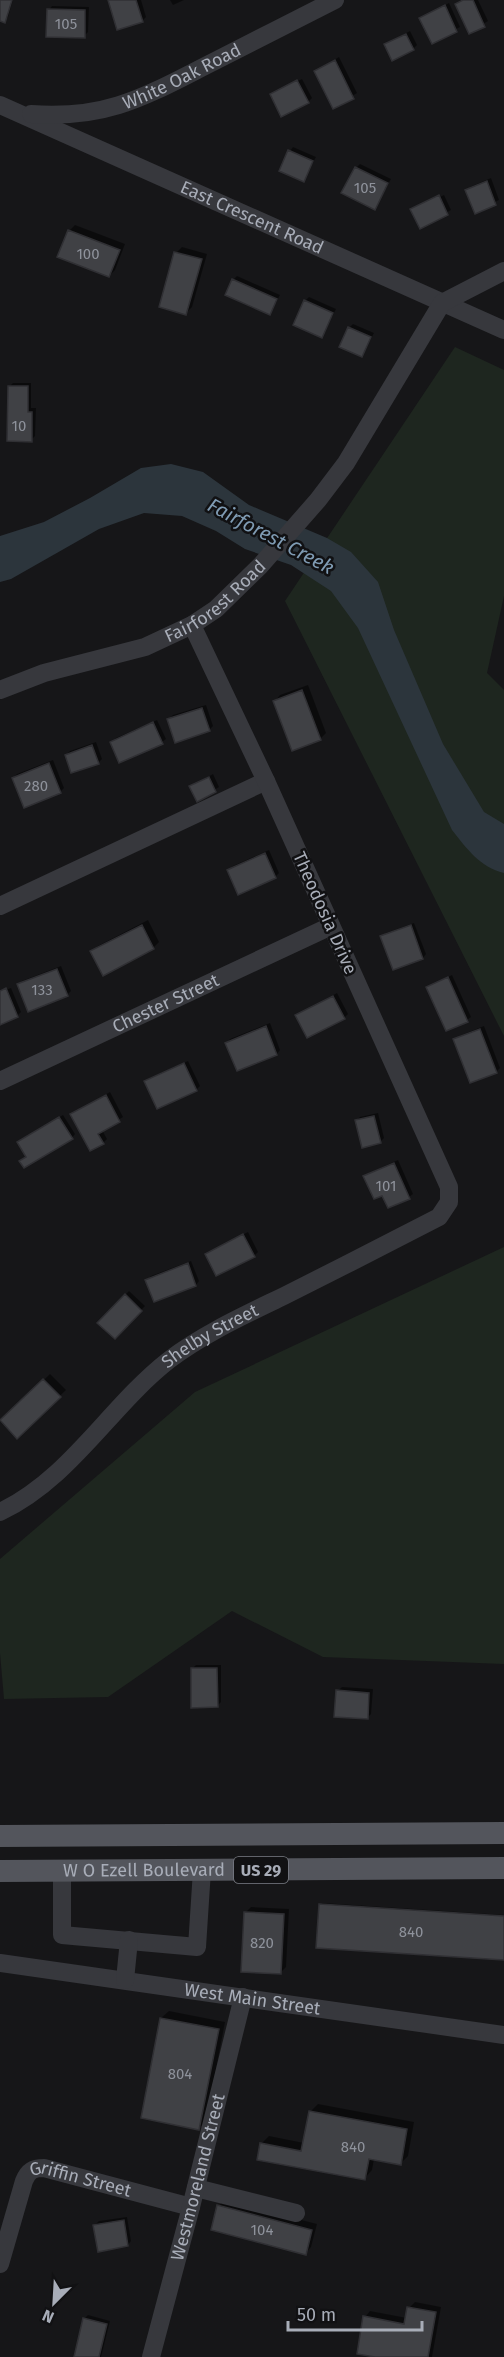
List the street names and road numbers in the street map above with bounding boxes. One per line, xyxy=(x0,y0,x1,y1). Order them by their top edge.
street label: White Oak Road xyxy=(120,39,245,114)
street label: East Crescent Road xyxy=(177,176,327,259)
street label: Fairforest Road xyxy=(161,555,271,647)
street label: Theodosia Drive xyxy=(288,848,362,978)
street label: Chester Street xyxy=(109,969,223,1038)
street label: Shelby Street xyxy=(157,1299,262,1373)
road number: US 29 xyxy=(234,1857,288,1883)
street label: W O Ezell Boulevard xyxy=(63,1859,225,1882)
street label: West Main Street xyxy=(183,1978,322,2020)
street label: Westmoreland Street xyxy=(166,2091,230,2263)
street label: Griffin Street xyxy=(27,2157,134,2202)

